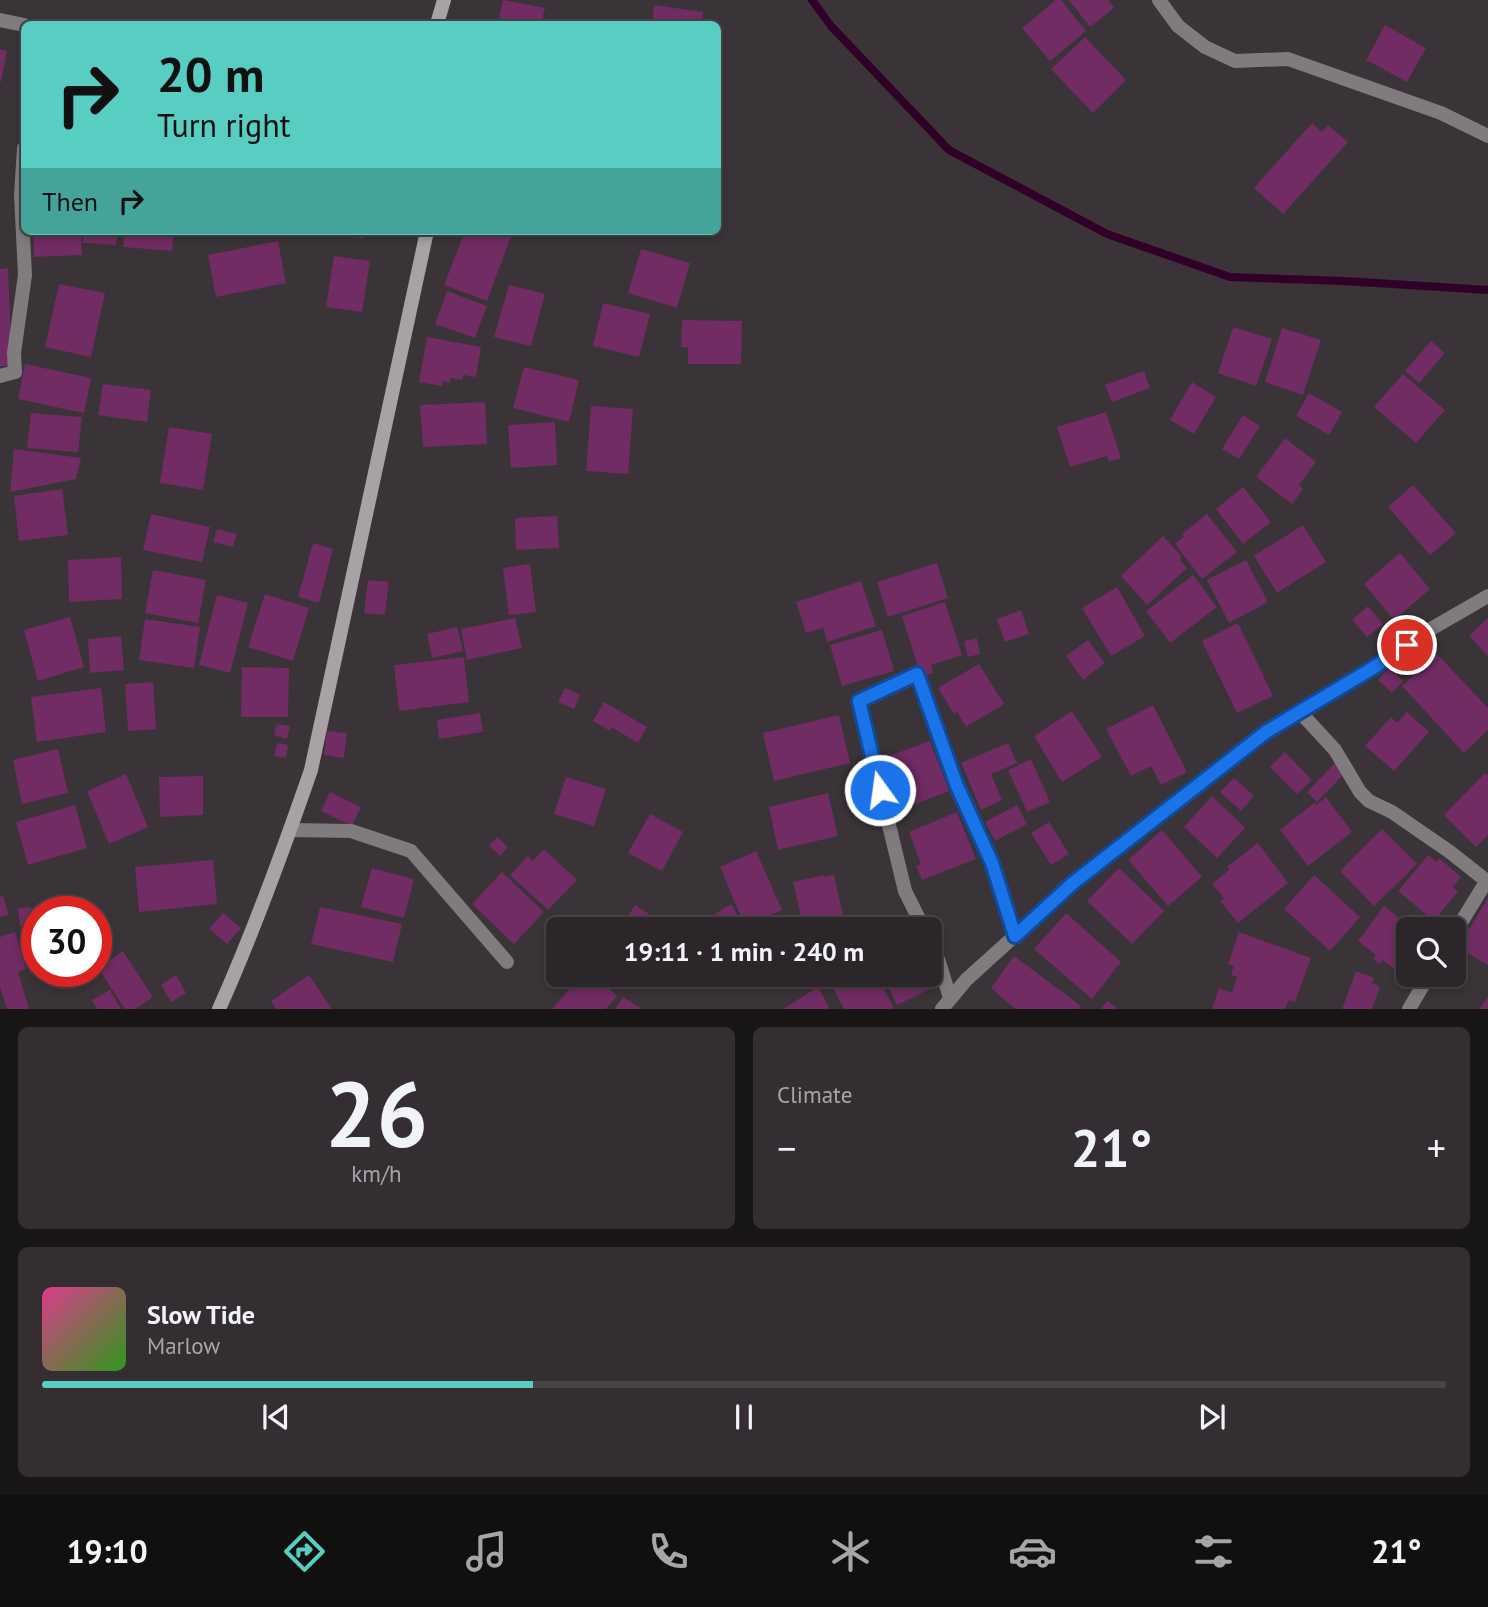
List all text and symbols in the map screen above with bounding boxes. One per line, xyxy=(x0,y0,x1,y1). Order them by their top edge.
text: 20 m xyxy=(157,42,264,106)
icon: right xyxy=(42,49,133,140)
text: Turn right xyxy=(157,104,291,146)
icon: right xyxy=(112,182,150,220)
text: Then xyxy=(42,185,98,218)
pin xyxy=(1377,615,1437,675)
icon: arrive xyxy=(1388,626,1426,664)
position arrow xyxy=(843,753,917,827)
speed limit sign: 30 xyxy=(21,896,112,987)
map controls xyxy=(1396,917,1466,987)
button: search xyxy=(1396,917,1466,987)
text: 19:11 · 1 min · 240 m xyxy=(624,935,864,968)
text: 26 xyxy=(325,1054,428,1172)
text: Climate xyxy=(777,1080,852,1109)
text: 21° xyxy=(1071,1114,1152,1181)
text: − xyxy=(777,1123,796,1172)
text: + xyxy=(1427,1123,1446,1172)
text: km/h xyxy=(351,1159,402,1188)
text: Slow Tide xyxy=(147,1298,255,1331)
text: Marlow xyxy=(147,1331,220,1360)
icon: previous xyxy=(257,1398,295,1436)
icon: pause xyxy=(725,1398,763,1436)
icon: next xyxy=(1193,1398,1231,1436)
icon: directions xyxy=(280,1527,329,1576)
icon: music xyxy=(462,1527,511,1576)
icon: phone xyxy=(644,1527,693,1576)
icon: climate xyxy=(826,1527,875,1576)
icon: car xyxy=(1008,1527,1057,1576)
icon: filters xyxy=(1189,1527,1238,1576)
text: 19:10 xyxy=(66,1530,148,1572)
text: 21° xyxy=(1371,1530,1422,1572)

